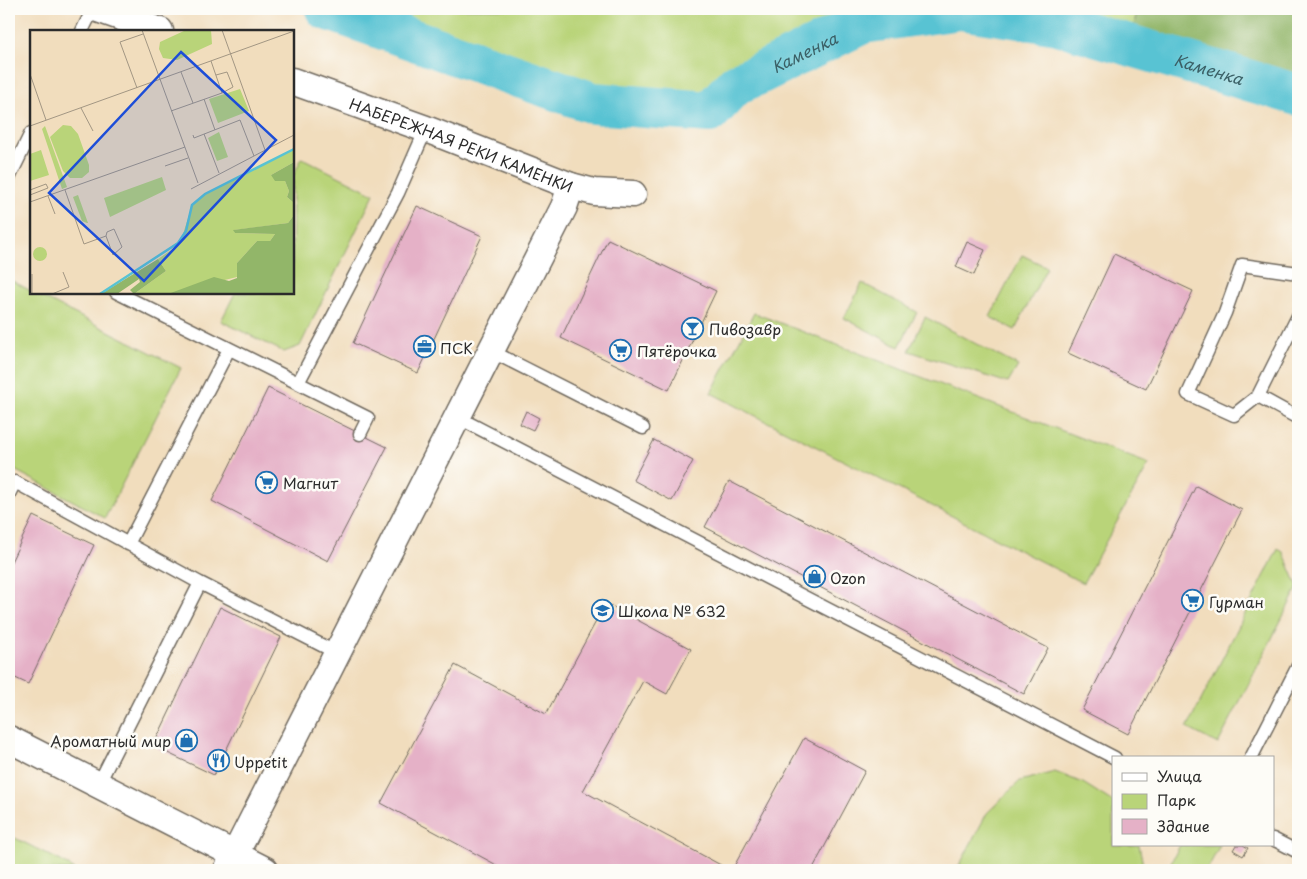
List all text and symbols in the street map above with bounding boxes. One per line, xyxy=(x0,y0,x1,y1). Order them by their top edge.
water label: Каменка xyxy=(767,25,842,78)
inset map xyxy=(30,30,294,294)
water label: Каменка xyxy=(1171,47,1247,90)
street label: НАБЕРЕЖНАЯ РЕКИ КАМЕНКИ xyxy=(347,91,577,197)
bar icon: Пивозавр xyxy=(681,316,705,340)
place label: Пивозавр xyxy=(709,317,781,340)
office icon: ПСК xyxy=(412,335,436,359)
place label: ПСК xyxy=(440,336,473,359)
supermarket icon: Пятёрочка xyxy=(609,338,633,362)
place label: Пятёрочка xyxy=(637,339,717,362)
supermarket icon: Магнит xyxy=(255,470,279,494)
place label: Магнит xyxy=(283,471,338,494)
shop icon: Ozon xyxy=(802,565,826,589)
place label: Ozon xyxy=(830,566,866,589)
supermarket icon: Гурман xyxy=(1181,589,1205,613)
place label: Гурман xyxy=(1209,590,1264,613)
school or university icon: Школа № 632 xyxy=(590,598,614,622)
place label: Школа № 632 xyxy=(618,599,726,622)
shop icon: Ароматный мир xyxy=(175,728,199,752)
place label: Ароматный мир xyxy=(50,729,171,752)
restaurant icon: Uppetit xyxy=(206,749,230,773)
place label: Uppetit xyxy=(234,750,288,773)
legend xyxy=(1112,756,1274,846)
text: Улица xyxy=(1157,764,1202,787)
text: Парк xyxy=(1157,788,1196,811)
text: Здание xyxy=(1157,814,1210,837)

